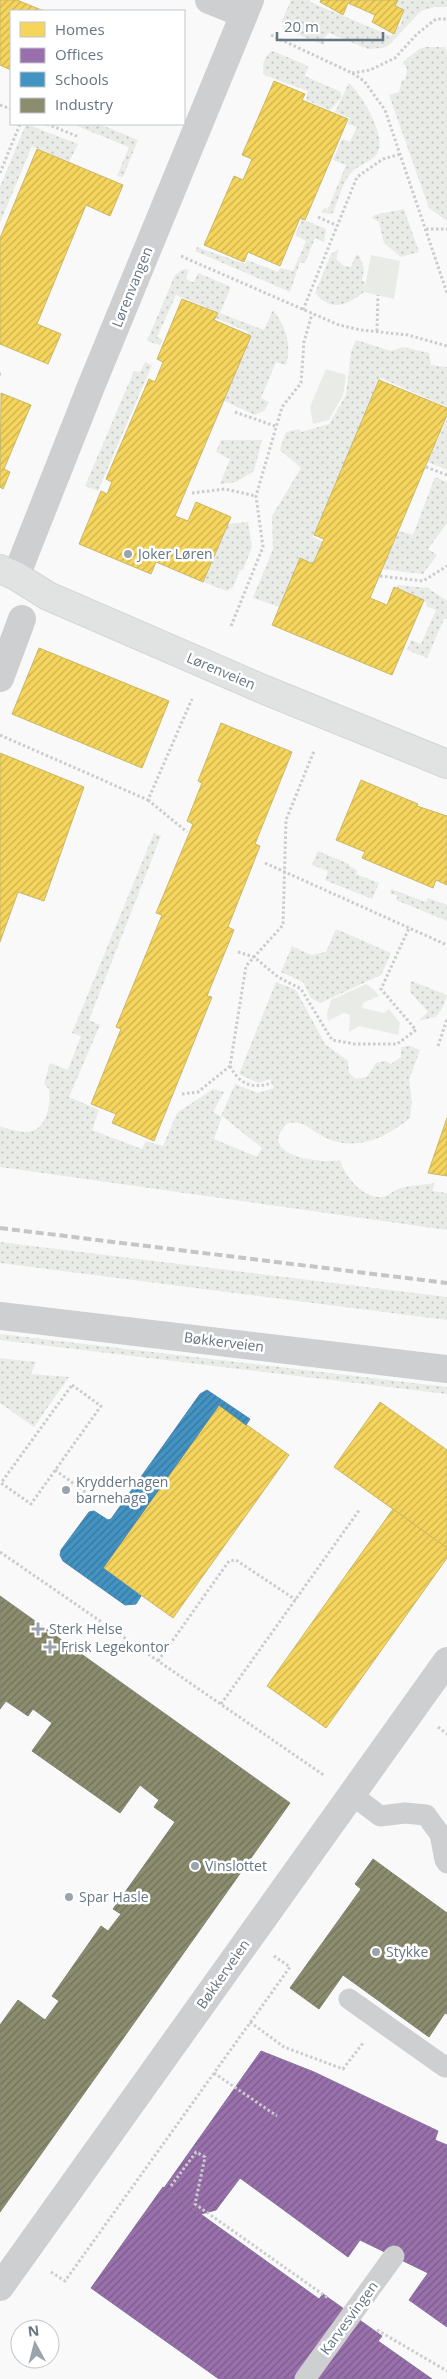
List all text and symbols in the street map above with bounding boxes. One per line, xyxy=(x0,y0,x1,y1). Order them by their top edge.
legend xyxy=(10,10,185,125)
scale bar xyxy=(277,10,383,42)
text: 20 m xyxy=(284,16,319,36)
text: Homes xyxy=(55,19,105,39)
text: Offices xyxy=(55,44,103,64)
text: Schools xyxy=(55,69,109,89)
text: Industry xyxy=(55,94,113,114)
street label: Lørenvangen xyxy=(107,244,156,330)
place label: Joker Løren xyxy=(136,544,213,563)
marker: Joker Løren xyxy=(122,548,134,560)
street label: Lørenveien xyxy=(184,648,258,693)
street label: Bøkkerveien xyxy=(183,1327,265,1356)
place label: Krydderhagen barnehage xyxy=(76,1472,168,1507)
marker: Krydderhagen barnehage xyxy=(60,1484,72,1496)
place label: Sterk Helse xyxy=(49,1619,123,1638)
marker: Sterk Helse xyxy=(31,1622,45,1636)
place label: Frisk Legekontor xyxy=(61,1637,170,1656)
marker: Frisk Legekontor xyxy=(43,1640,57,1654)
place label: Vinslottet xyxy=(205,1856,267,1875)
marker: Vinslottet xyxy=(189,1860,201,1872)
place label: Spar Hasle xyxy=(79,1887,149,1906)
marker: Spar Hasle xyxy=(63,1891,75,1903)
street label: Bøkkerveien xyxy=(192,1935,253,2012)
place label: Stykke xyxy=(386,1942,428,1961)
marker: Stykke xyxy=(370,1946,382,1958)
street label: Karvesvingen xyxy=(315,2277,382,2358)
north arrow xyxy=(10,2319,60,2369)
text: N xyxy=(27,2320,40,2341)

